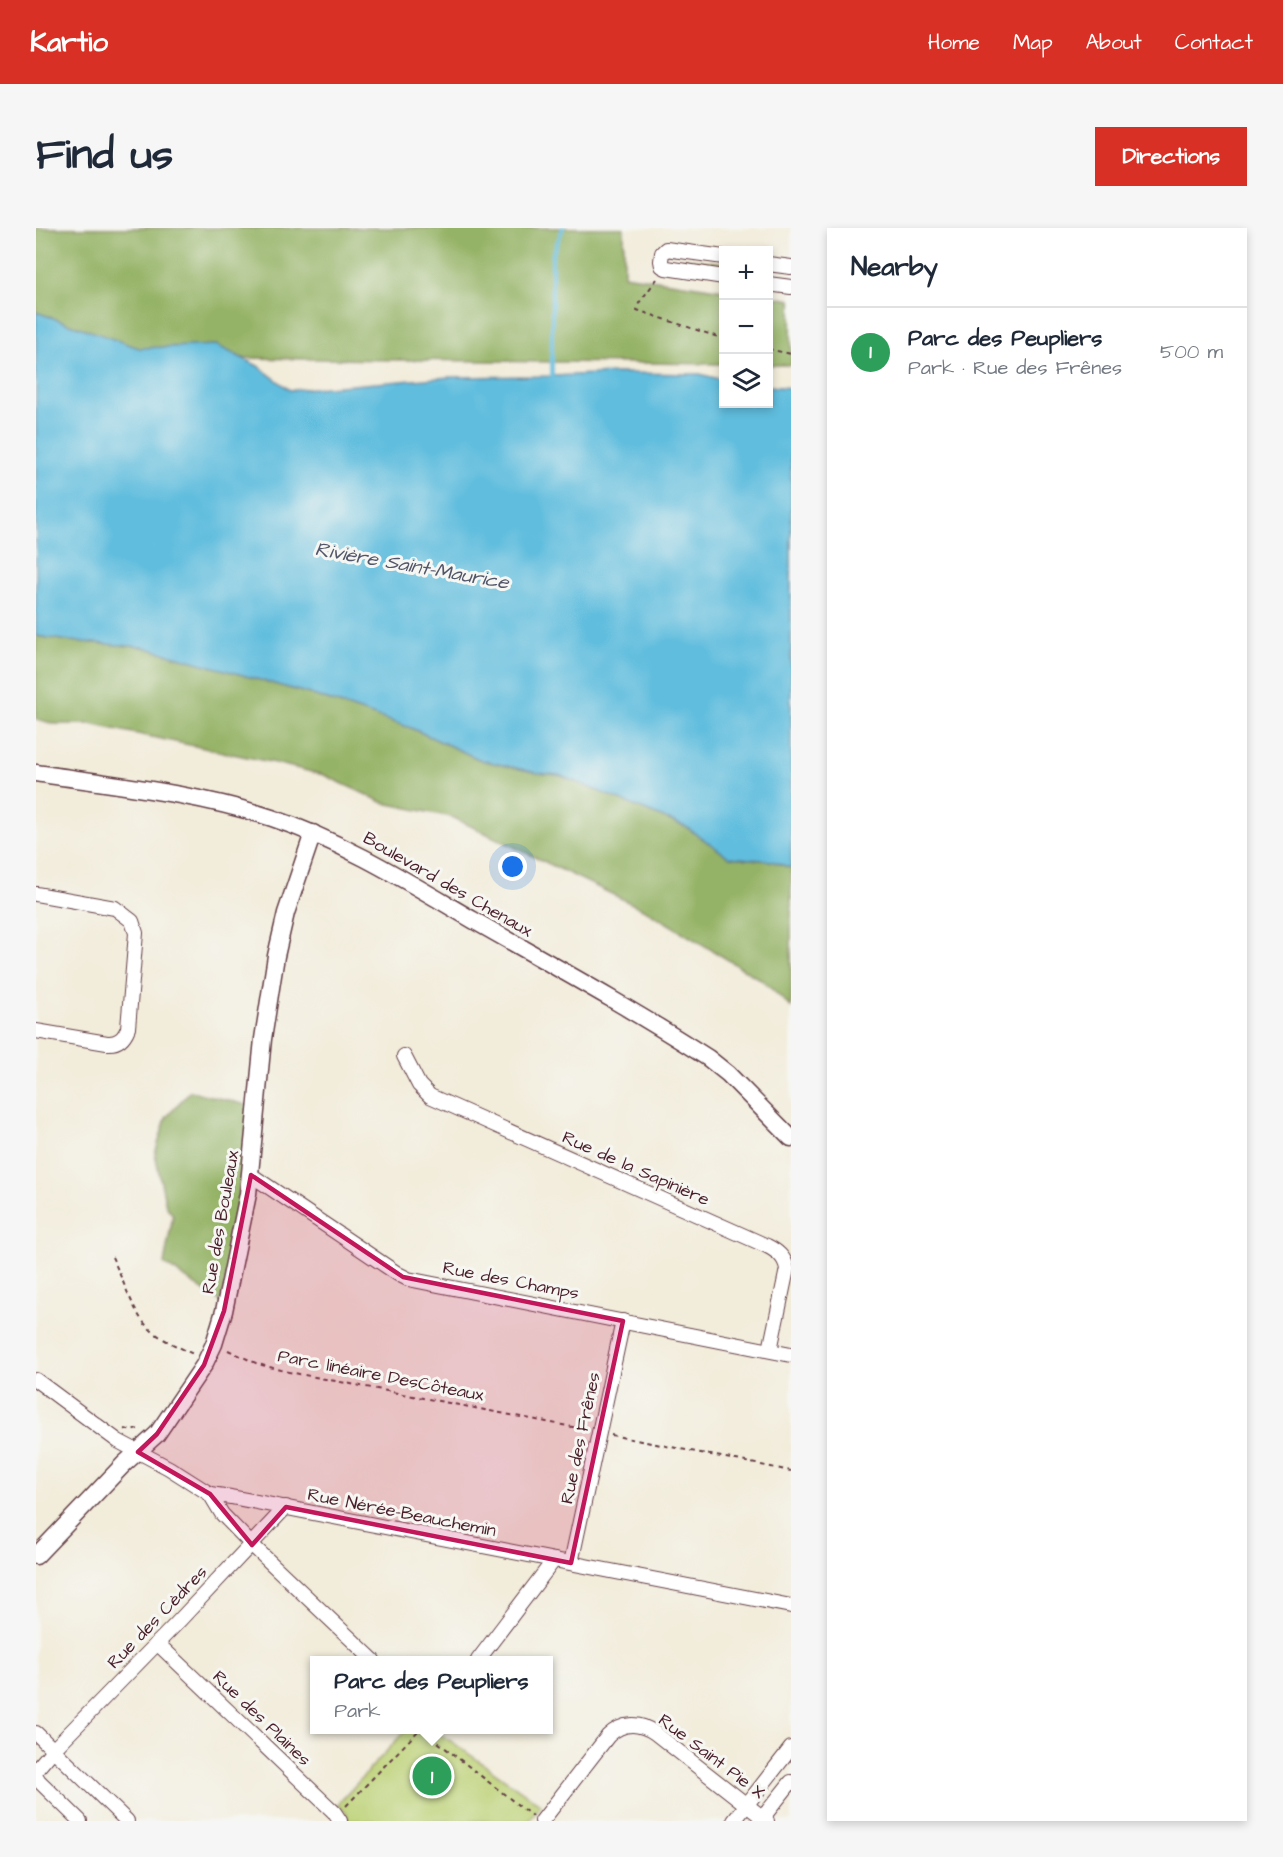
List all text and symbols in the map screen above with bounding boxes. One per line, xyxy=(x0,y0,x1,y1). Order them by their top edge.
text: Kartio xyxy=(30,23,108,62)
text: Home xyxy=(928,28,980,57)
text: Map xyxy=(1013,28,1053,57)
text: About xyxy=(1086,28,1142,57)
text: Contact xyxy=(1175,28,1253,57)
text: Find us xyxy=(36,127,173,185)
button: Directions xyxy=(1095,127,1247,186)
map controls xyxy=(719,246,773,408)
button: + xyxy=(719,246,773,300)
text: Nearby xyxy=(851,249,938,285)
button: − xyxy=(719,300,773,354)
text: Parc des Peupliers xyxy=(908,323,1102,354)
text: 1 xyxy=(869,338,872,366)
text: 500 m xyxy=(1160,338,1223,366)
button: layers xyxy=(719,354,773,408)
text: Park · Rue des Frênes xyxy=(908,354,1122,382)
water label: Rivière Saint-Maurice xyxy=(313,535,512,597)
street label: Boulevard des Chenaux xyxy=(358,826,538,943)
your location xyxy=(498,852,527,881)
street label: Rue de la Sapinière xyxy=(558,1125,714,1212)
street label: Rue des Bouleaux xyxy=(196,1148,246,1296)
street label: Rue des Champs xyxy=(441,1255,581,1306)
street label: Parc linéaire DesCôteaux xyxy=(276,1343,487,1408)
street label: Rue des Frênes xyxy=(554,1370,607,1506)
street label: Rue Nérée-Beauchemin xyxy=(305,1482,498,1543)
street label: Rue des Cèdres xyxy=(102,1560,213,1674)
popup xyxy=(310,1656,553,1734)
street label: Rue des Plaines xyxy=(207,1665,316,1772)
text: Parc des Peupliers xyxy=(334,1666,529,1697)
text: Park xyxy=(334,1697,381,1725)
street label: Rue Saint Pie X xyxy=(653,1708,770,1805)
pin: 1 xyxy=(412,1754,452,1798)

